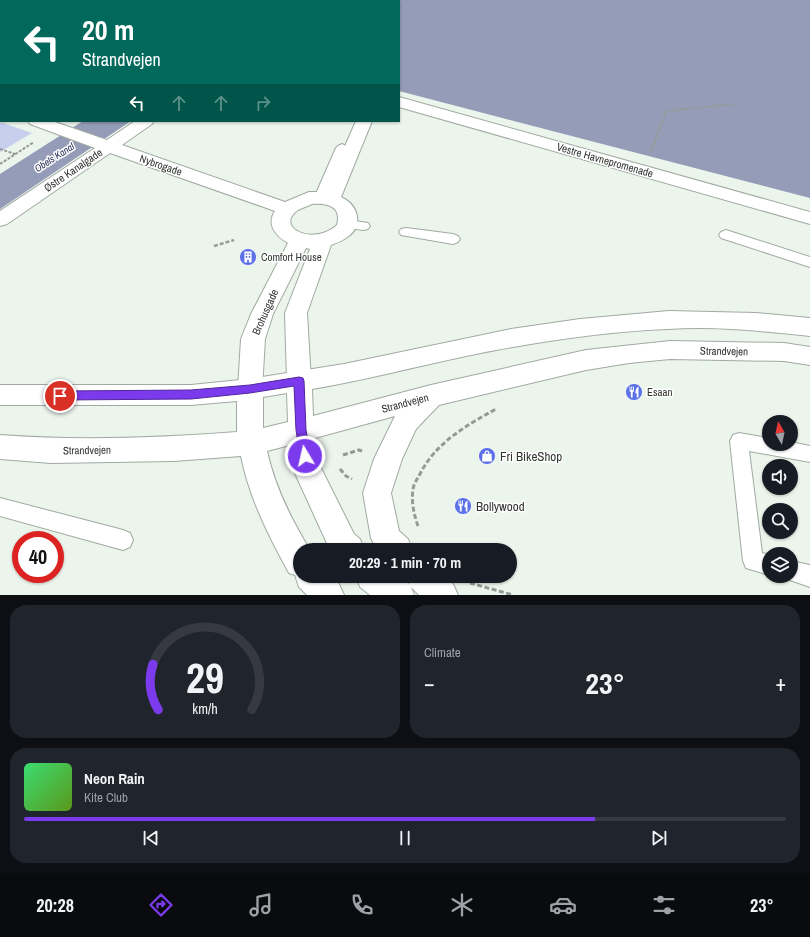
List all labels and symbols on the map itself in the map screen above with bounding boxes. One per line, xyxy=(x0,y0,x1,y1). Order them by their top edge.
water label: Obels Kanal xyxy=(32,140,77,175)
street label: Vestre Havnepromenade xyxy=(555,140,655,180)
street label: Østre Kanalgade xyxy=(41,145,105,195)
street label: Nybrogade xyxy=(138,151,184,179)
building icon: Comfort House xyxy=(238,247,258,267)
place label: Comfort House xyxy=(261,250,322,264)
street label: Brohusgade xyxy=(249,287,281,337)
street label: Strandvejen xyxy=(700,344,748,358)
pin xyxy=(43,379,77,413)
restaurant icon: Esaan xyxy=(624,382,644,402)
place label: Esaan xyxy=(647,385,673,399)
street label: Strandvejen xyxy=(380,390,430,416)
north arrow xyxy=(762,415,798,451)
position arrow xyxy=(284,435,326,477)
street label: Strandvejen xyxy=(63,443,111,457)
shop icon: Fri BikeShop xyxy=(477,446,497,466)
place label: Fri BikeShop xyxy=(500,448,562,465)
restaurant icon: Bollywood xyxy=(453,496,473,516)
place label: Bollywood xyxy=(476,498,525,515)
speed limit sign: 40 xyxy=(12,531,64,583)

